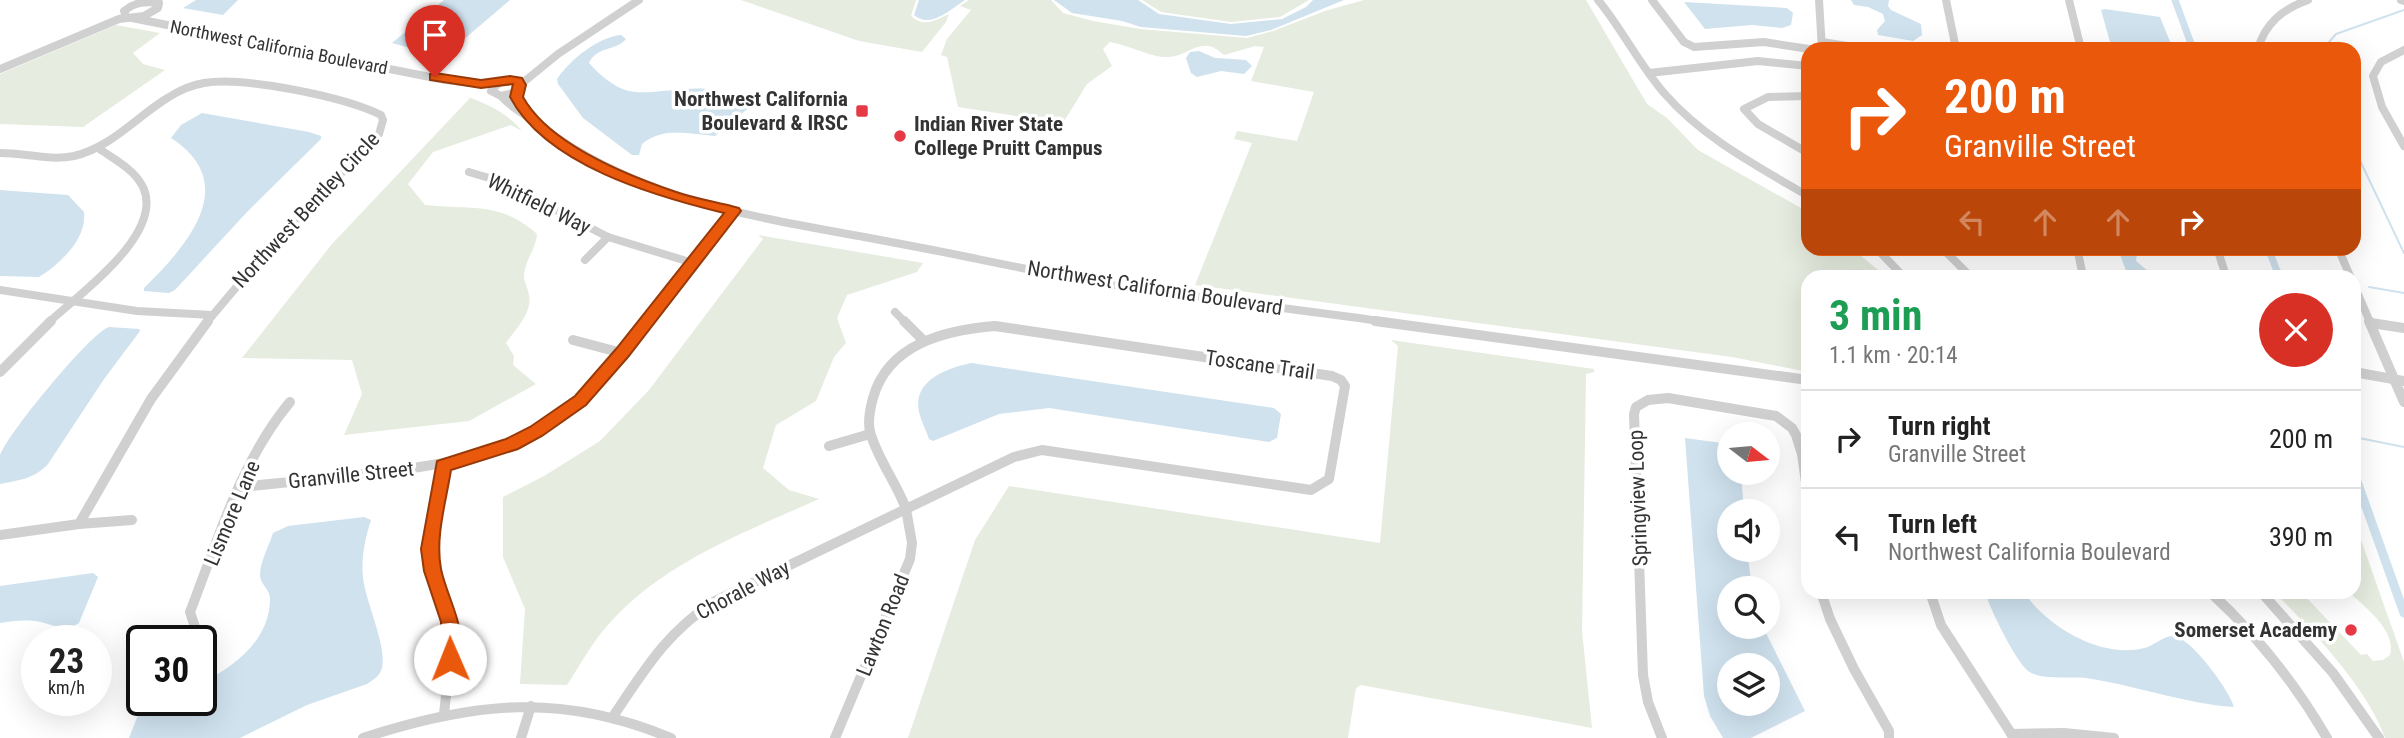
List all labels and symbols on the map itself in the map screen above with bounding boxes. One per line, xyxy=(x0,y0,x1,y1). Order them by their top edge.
pin xyxy=(405,5,465,77)
street label: Northwest California Boulevard xyxy=(168,16,390,78)
place label: Northwest California Boulevard & IRSC xyxy=(674,87,848,135)
marker: Northwest California Boulevard & IRSC xyxy=(854,103,870,119)
place label: Indian River State College Pruitt Campus xyxy=(914,112,1102,160)
street label: Northwest Bentley Circle xyxy=(228,127,384,293)
marker: Indian River State College Pruitt Campus xyxy=(892,128,908,144)
street label: Whitfield Way xyxy=(484,169,595,239)
street label: Northwest California Boulevard xyxy=(1026,256,1284,320)
street label: Toscane Trail xyxy=(1204,345,1316,385)
north arrow xyxy=(1717,422,1780,485)
street label: Springview Loop xyxy=(1624,429,1652,567)
street label: Granville Street xyxy=(287,456,415,494)
street label: Lismore Lane xyxy=(199,457,265,569)
street label: Chorale Way xyxy=(692,555,794,625)
street label: Lawton Road xyxy=(852,571,914,679)
place label: Somerset Academy xyxy=(2174,618,2338,642)
position arrow xyxy=(413,622,487,696)
marker: Somerset Academy xyxy=(2343,622,2359,638)
speed limit sign: 30 xyxy=(126,625,217,716)

